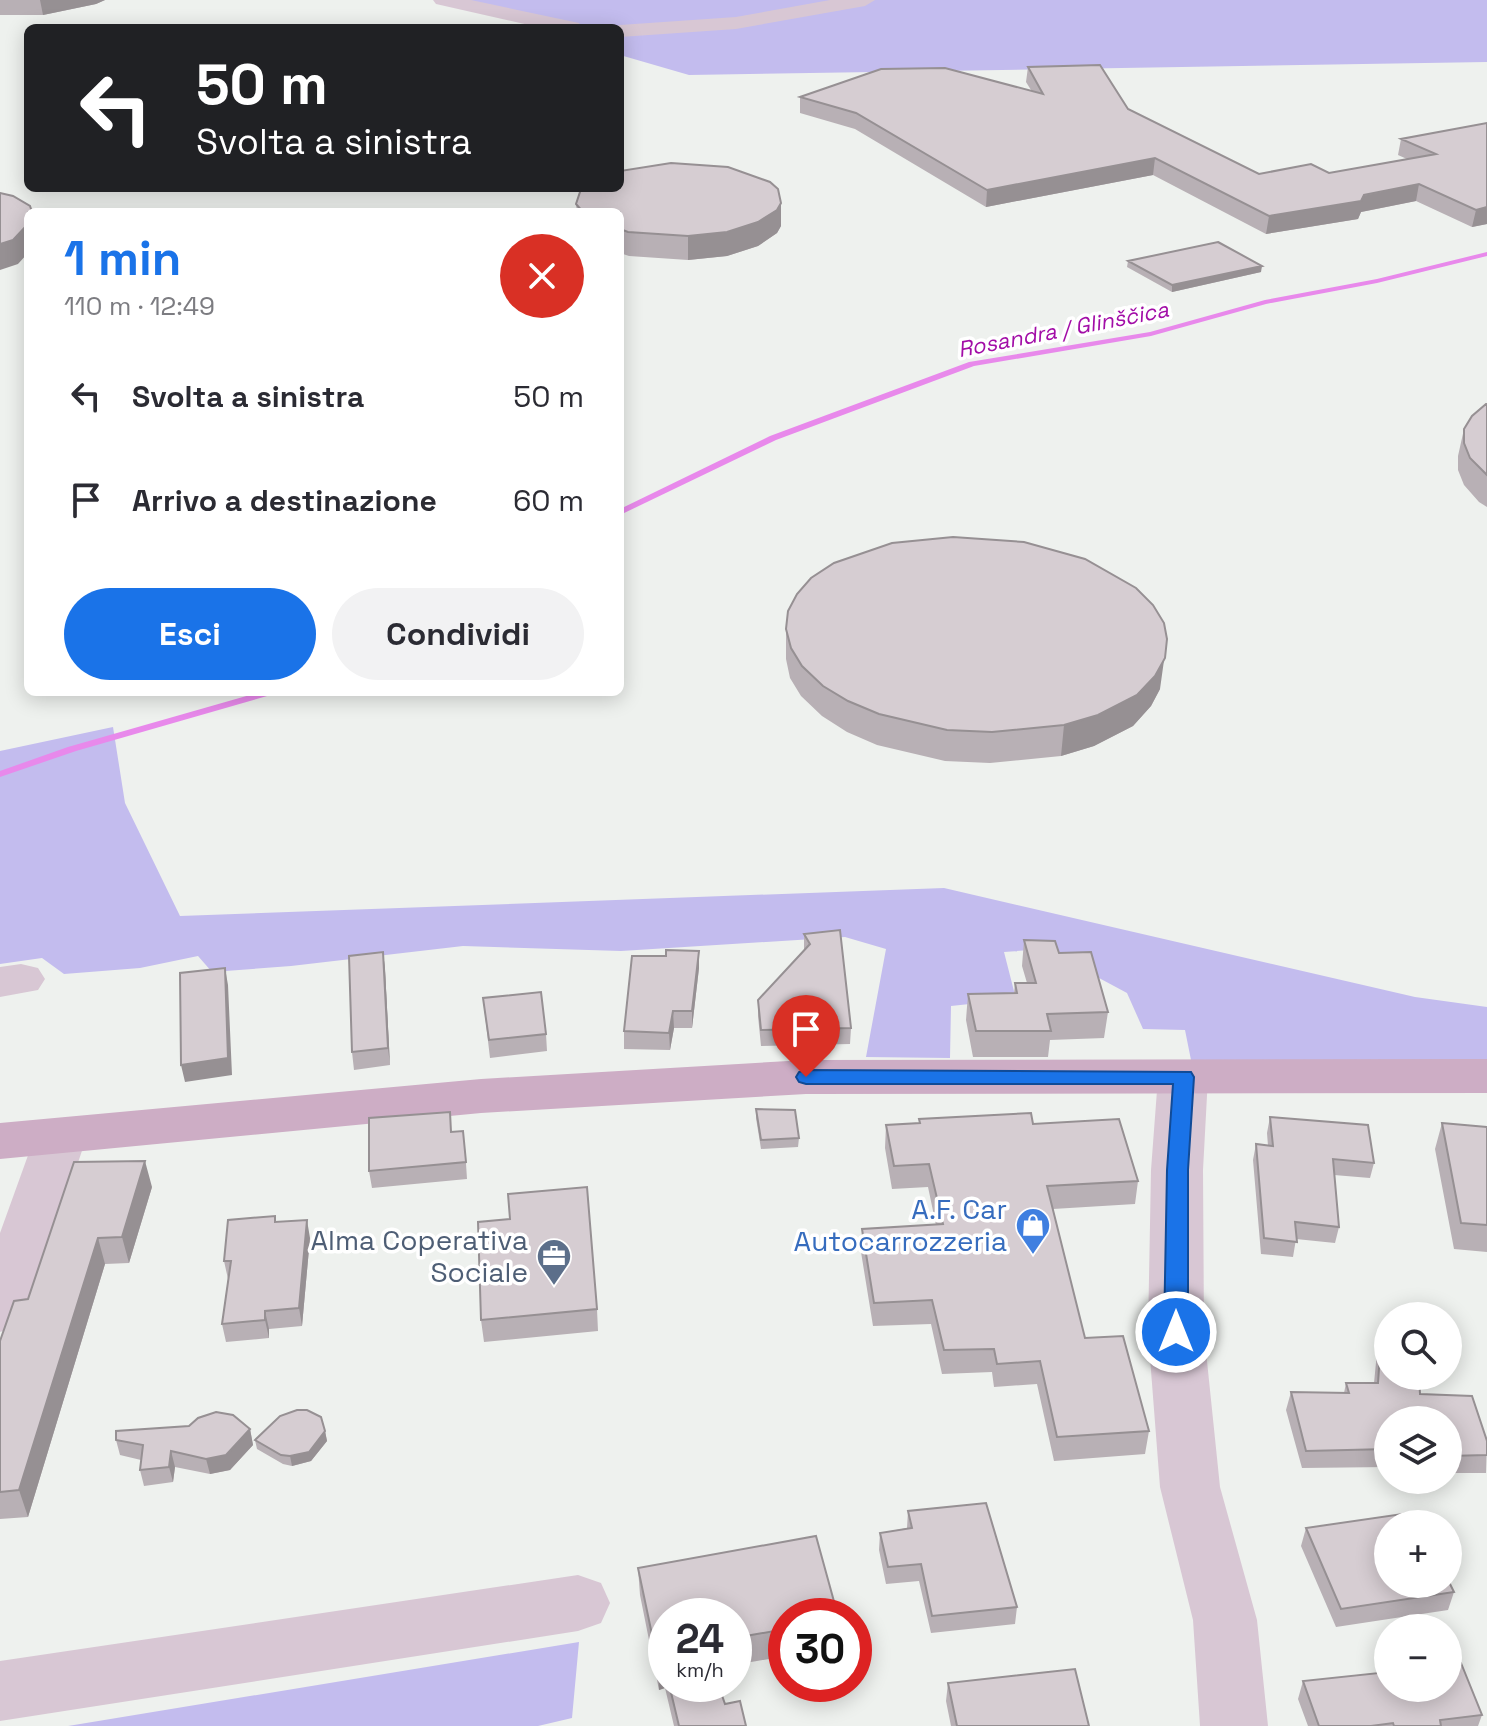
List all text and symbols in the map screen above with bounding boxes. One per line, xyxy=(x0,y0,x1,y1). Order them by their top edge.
text: 50 m xyxy=(196,49,328,120)
icon: left xyxy=(64,56,168,160)
text: Svolta a sinistra xyxy=(196,119,472,165)
text: 1 min xyxy=(64,228,181,289)
button: close xyxy=(500,234,584,318)
text: 110 m · 12:49 xyxy=(64,289,215,323)
water label: Rosandra / Glinščica xyxy=(955,295,1171,363)
icon: left xyxy=(64,374,108,418)
text: Svolta a sinistra xyxy=(132,377,364,416)
text: 50 m xyxy=(513,377,584,416)
icon: arrive xyxy=(64,478,108,522)
text: Arrivo a destinazione xyxy=(132,481,437,520)
text: 60 m xyxy=(513,481,584,520)
button: Esci xyxy=(64,588,316,680)
button: Condividi xyxy=(332,588,584,680)
pin xyxy=(772,995,840,1077)
icon: arrive xyxy=(784,1007,828,1051)
place label: A.F. Car Autocarrozzeria xyxy=(794,1191,1007,1259)
shop icon: A.F. Car Autocarrozzeria xyxy=(1014,1206,1052,1256)
place label: Alma Coperativa Sociale xyxy=(310,1222,528,1290)
office icon: Alma Coperativa Sociale xyxy=(535,1237,573,1287)
position arrow xyxy=(1134,1290,1218,1374)
map controls xyxy=(1374,1302,1462,1702)
button: search xyxy=(1374,1302,1462,1390)
button: layers xyxy=(1374,1406,1462,1494)
button: + xyxy=(1374,1510,1462,1598)
speed limit sign: 30 xyxy=(768,1598,872,1702)
text: 24 xyxy=(676,1614,724,1665)
button: − xyxy=(1374,1614,1462,1702)
text: km/h xyxy=(676,1657,724,1683)

